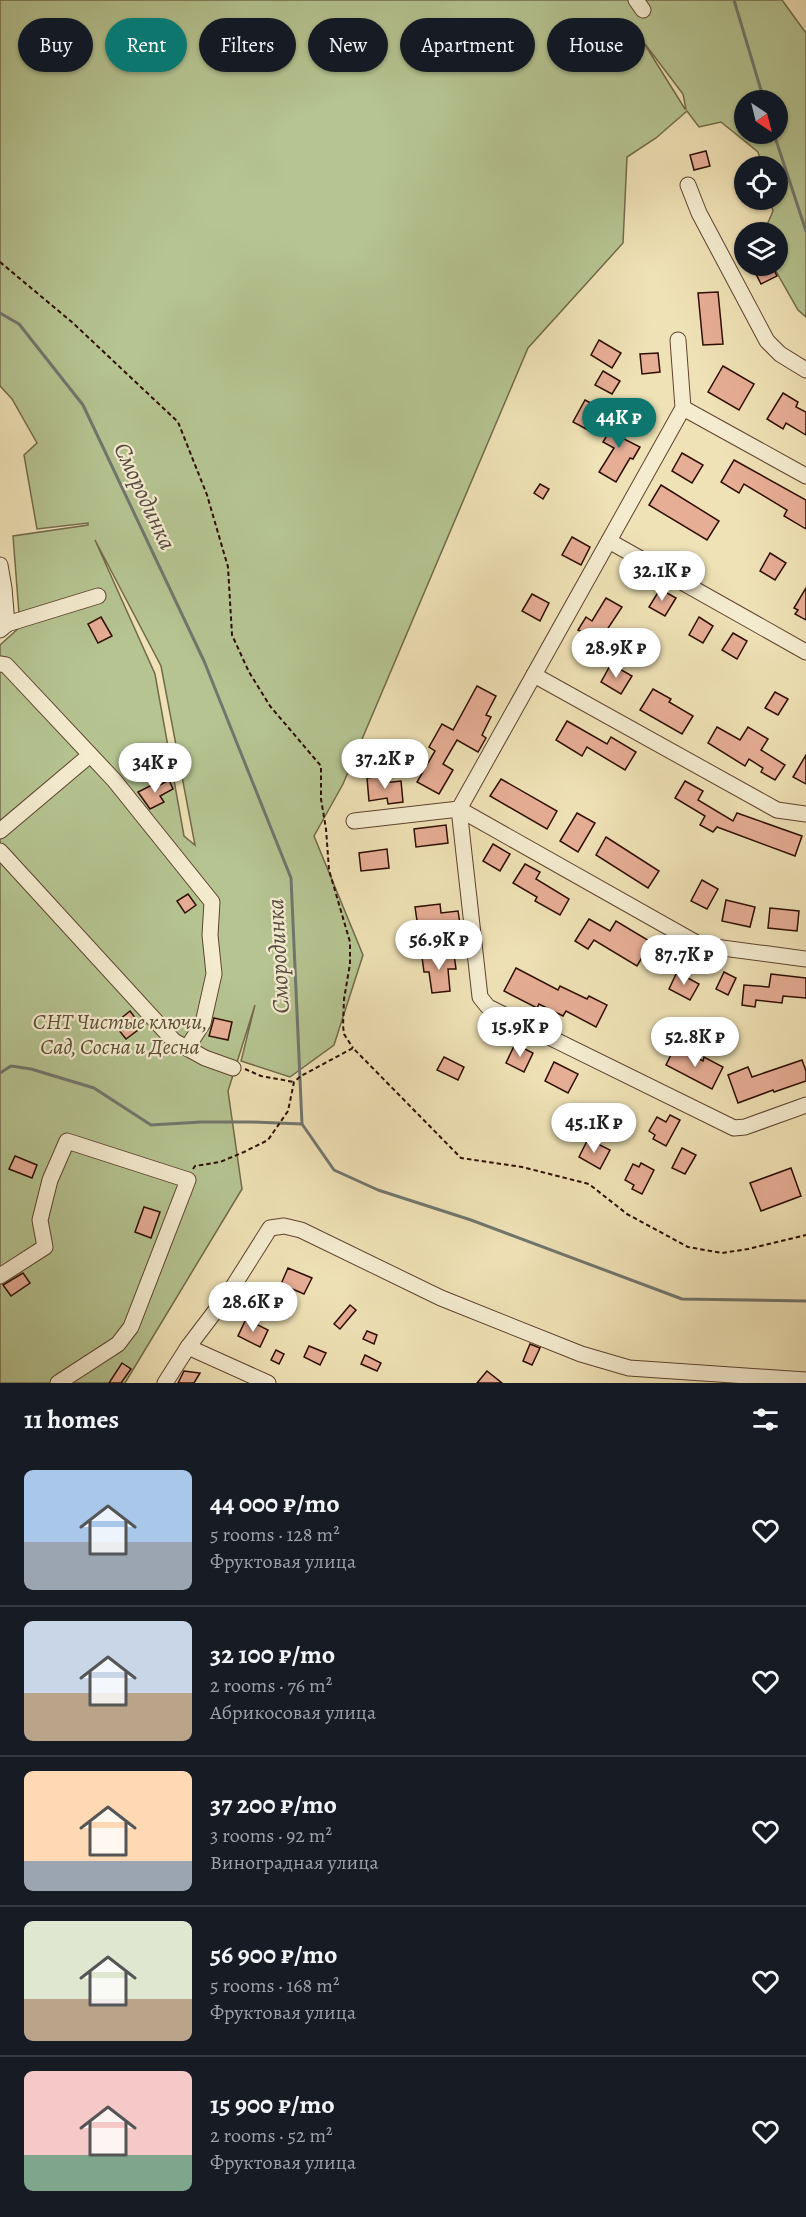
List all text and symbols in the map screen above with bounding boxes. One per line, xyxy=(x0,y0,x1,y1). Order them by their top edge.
chip: Buy xyxy=(18,18,93,72)
chip: Rent xyxy=(105,18,187,72)
chip: Filters xyxy=(199,18,296,72)
chip: New xyxy=(308,18,388,72)
chip: Apartment xyxy=(400,18,535,72)
chip: House xyxy=(547,18,645,72)
north arrow xyxy=(734,90,788,144)
map controls xyxy=(734,90,788,276)
button: locate xyxy=(734,156,788,210)
button: layers xyxy=(734,222,788,276)
pin: 44K ₽ xyxy=(577,398,661,449)
text: 44K ₽ xyxy=(596,404,642,431)
water label: Смородинка xyxy=(106,437,184,555)
pin: 32.1K ₽ xyxy=(607,551,717,602)
text: 32.1K ₽ xyxy=(633,557,691,584)
pin: 28.9K ₽ xyxy=(561,628,671,679)
text: 28.9K ₽ xyxy=(586,634,646,661)
pin: 37.2K ₽ xyxy=(330,739,440,790)
pin: 34K ₽ xyxy=(113,743,197,794)
text: 37.2K ₽ xyxy=(355,745,415,772)
text: 34K ₽ xyxy=(133,749,177,776)
water label: Смородинка xyxy=(259,898,297,1014)
pin: 56.9K ₽ xyxy=(384,920,494,971)
text: 56.9K ₽ xyxy=(409,926,469,953)
pin: 87.7K ₽ xyxy=(629,935,739,986)
text: 87.7K ₽ xyxy=(655,941,713,968)
park label: СНТ Чистые ключи, Сад, Сосна и Десна xyxy=(33,1007,207,1062)
pin: 15.9K ₽ xyxy=(465,1007,575,1058)
text: 15.9K ₽ xyxy=(491,1013,549,1040)
pin: 52.8K ₽ xyxy=(640,1017,750,1068)
text: 52.8K ₽ xyxy=(665,1023,725,1050)
pin: 45.1K ₽ xyxy=(539,1103,649,1154)
text: 45.1K ₽ xyxy=(565,1109,623,1136)
pin: 28.6K ₽ xyxy=(198,1282,308,1333)
text: 28.6K ₽ xyxy=(223,1288,283,1315)
text: 11 homes xyxy=(24,1402,119,1437)
icon: filters xyxy=(749,1403,782,1436)
text: 44 000 ₽/mo xyxy=(210,1486,340,1521)
icon: home xyxy=(72,1494,144,1566)
icon: heart xyxy=(749,1514,782,1547)
text: 5 rooms · 128 m² xyxy=(210,1521,340,1548)
text: Фруктовая улица xyxy=(210,1548,356,1575)
text: 32 100 ₽/mo xyxy=(210,1637,335,1672)
icon: home xyxy=(72,1645,144,1717)
icon: heart xyxy=(749,1665,782,1698)
text: 2 rooms · 76 m² xyxy=(210,1672,332,1699)
text: Абрикосовая улица xyxy=(210,1699,376,1726)
text: 37 200 ₽/mo xyxy=(210,1787,337,1822)
icon: home xyxy=(72,1795,144,1867)
icon: heart xyxy=(749,1815,782,1848)
text: 3 rooms · 92 m² xyxy=(210,1822,332,1849)
text: Виноградная улица xyxy=(210,1849,379,1876)
text: 56 900 ₽/mo xyxy=(210,1937,337,1972)
icon: home xyxy=(72,1945,144,2017)
icon: heart xyxy=(749,1965,782,1998)
text: 5 rooms · 168 m² xyxy=(210,1972,339,1999)
text: Фруктовая улица xyxy=(210,1999,356,2026)
text: 15 900 ₽/mo xyxy=(210,2087,335,2122)
icon: home xyxy=(72,2095,144,2167)
icon: heart xyxy=(749,2115,782,2148)
text: 2 rooms · 52 m² xyxy=(210,2122,333,2149)
text: Фруктовая улица xyxy=(210,2149,356,2176)

